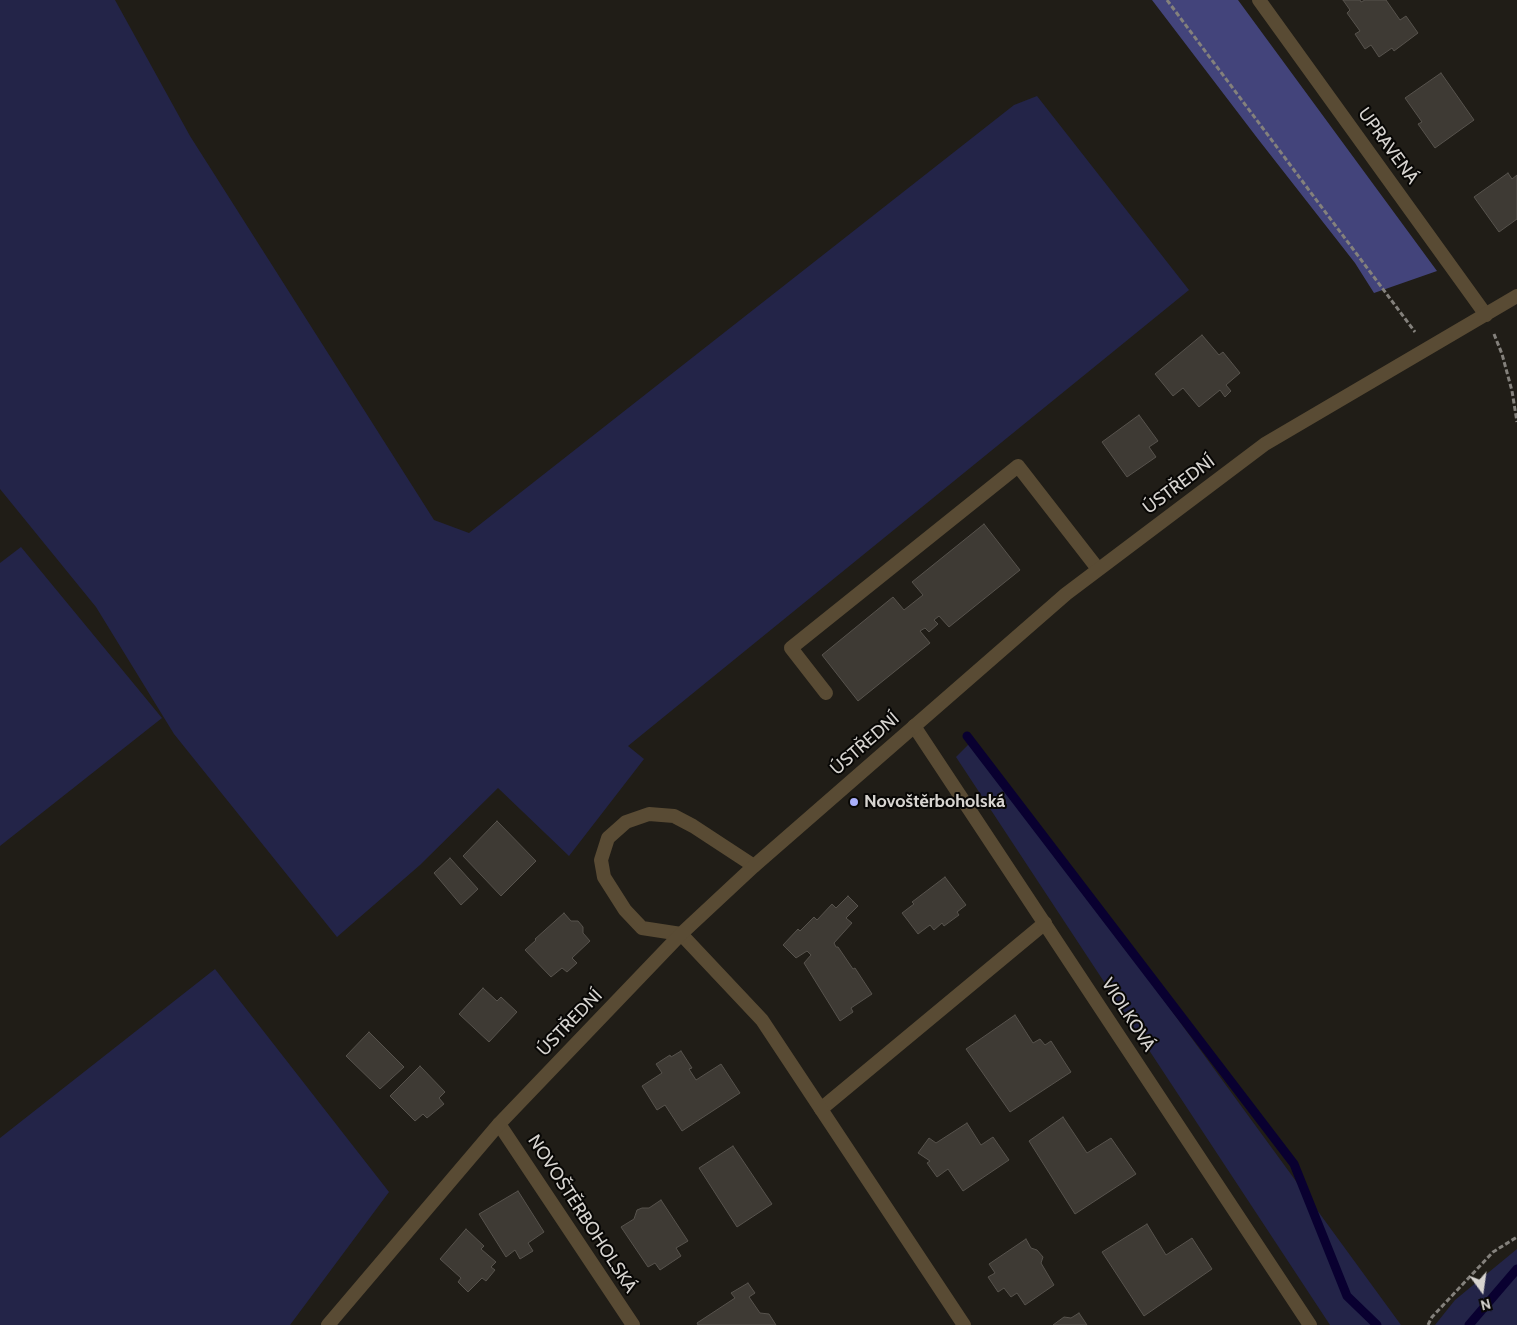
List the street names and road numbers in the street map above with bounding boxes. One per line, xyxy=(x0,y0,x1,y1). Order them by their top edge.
street label: UPRAVENÁ xyxy=(1353,104,1423,188)
street label: ÚSTŘEDNÍ xyxy=(1139,451,1219,519)
street label: ÚSTŘEDNÍ xyxy=(826,708,904,780)
street label: VIOLKOVÁ xyxy=(1096,974,1160,1056)
street label: ÚSTŘEDNÍ xyxy=(533,985,607,1061)
street label: NOVOŠTĚRBOHOLSKÁ xyxy=(523,1131,641,1297)

